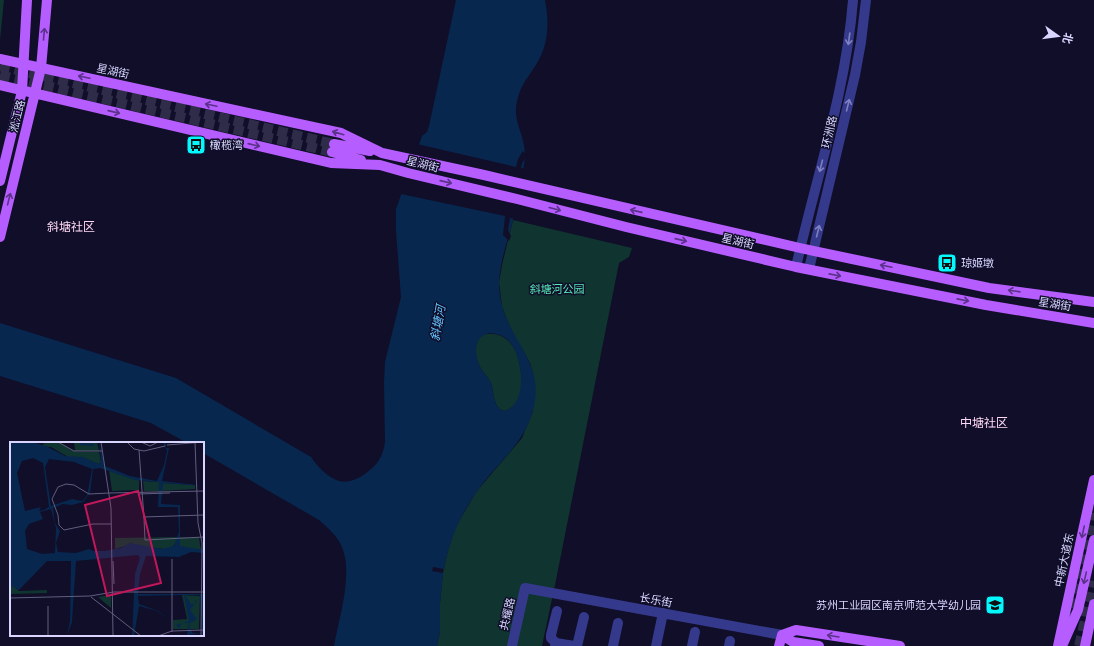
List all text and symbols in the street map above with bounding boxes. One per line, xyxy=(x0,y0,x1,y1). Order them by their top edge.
north arrow xyxy=(1038,16,1078,56)
one-way arrow xyxy=(40,28,47,41)
text: 北 xyxy=(1060,31,1076,45)
one-way arrow xyxy=(845,32,853,45)
street label: 星湖街 xyxy=(95,61,131,81)
one-way arrow xyxy=(78,73,91,81)
street label: 淞江路 xyxy=(6,98,28,134)
one-way arrow xyxy=(844,99,852,112)
one-way arrow xyxy=(205,100,218,108)
one-way arrow xyxy=(107,109,120,117)
street label: 环洲路 xyxy=(818,114,840,150)
one-way arrow xyxy=(332,128,345,136)
bus stop icon: 橄榄湾 xyxy=(185,134,207,156)
place label: 橄榄湾 xyxy=(210,138,243,152)
one-way arrow xyxy=(247,141,260,149)
street label: 星湖街 xyxy=(405,153,441,175)
one-way arrow xyxy=(817,159,824,172)
one-way arrow xyxy=(440,179,453,187)
one-way arrow xyxy=(6,193,14,206)
one-way arrow xyxy=(548,206,561,213)
one-way arrow xyxy=(630,206,643,214)
district label: 斜塘社区 xyxy=(47,219,95,234)
one-way arrow xyxy=(814,225,822,238)
street label: 星湖街 xyxy=(720,230,756,252)
one-way arrow xyxy=(674,237,687,245)
bus stop icon: 琼姬墩 xyxy=(936,252,958,274)
place label: 琼姬墩 xyxy=(961,256,994,270)
one-way arrow xyxy=(880,262,893,270)
one-way arrow xyxy=(828,271,841,279)
park label: 斜塘河公园 xyxy=(530,282,585,296)
one-way arrow xyxy=(1008,287,1021,295)
street label: 星湖街 xyxy=(1038,295,1072,313)
one-way arrow xyxy=(956,297,969,305)
water label: 斜塘河 xyxy=(427,302,448,342)
district label: 中塘社区 xyxy=(960,415,1008,430)
inset map xyxy=(10,442,204,636)
one-way arrow xyxy=(1078,525,1086,538)
street label: 中新大道东 xyxy=(1051,532,1077,588)
one-way arrow xyxy=(1081,572,1089,585)
street label: 长乐街 xyxy=(639,590,673,610)
school or university icon: 苏州工业园区南京师范大学幼儿园 xyxy=(984,594,1006,616)
street label: 共耀路 xyxy=(496,596,518,632)
place label: 苏州工业园区南京师范大学幼儿园 xyxy=(816,598,981,612)
one-way arrow xyxy=(827,632,840,640)

